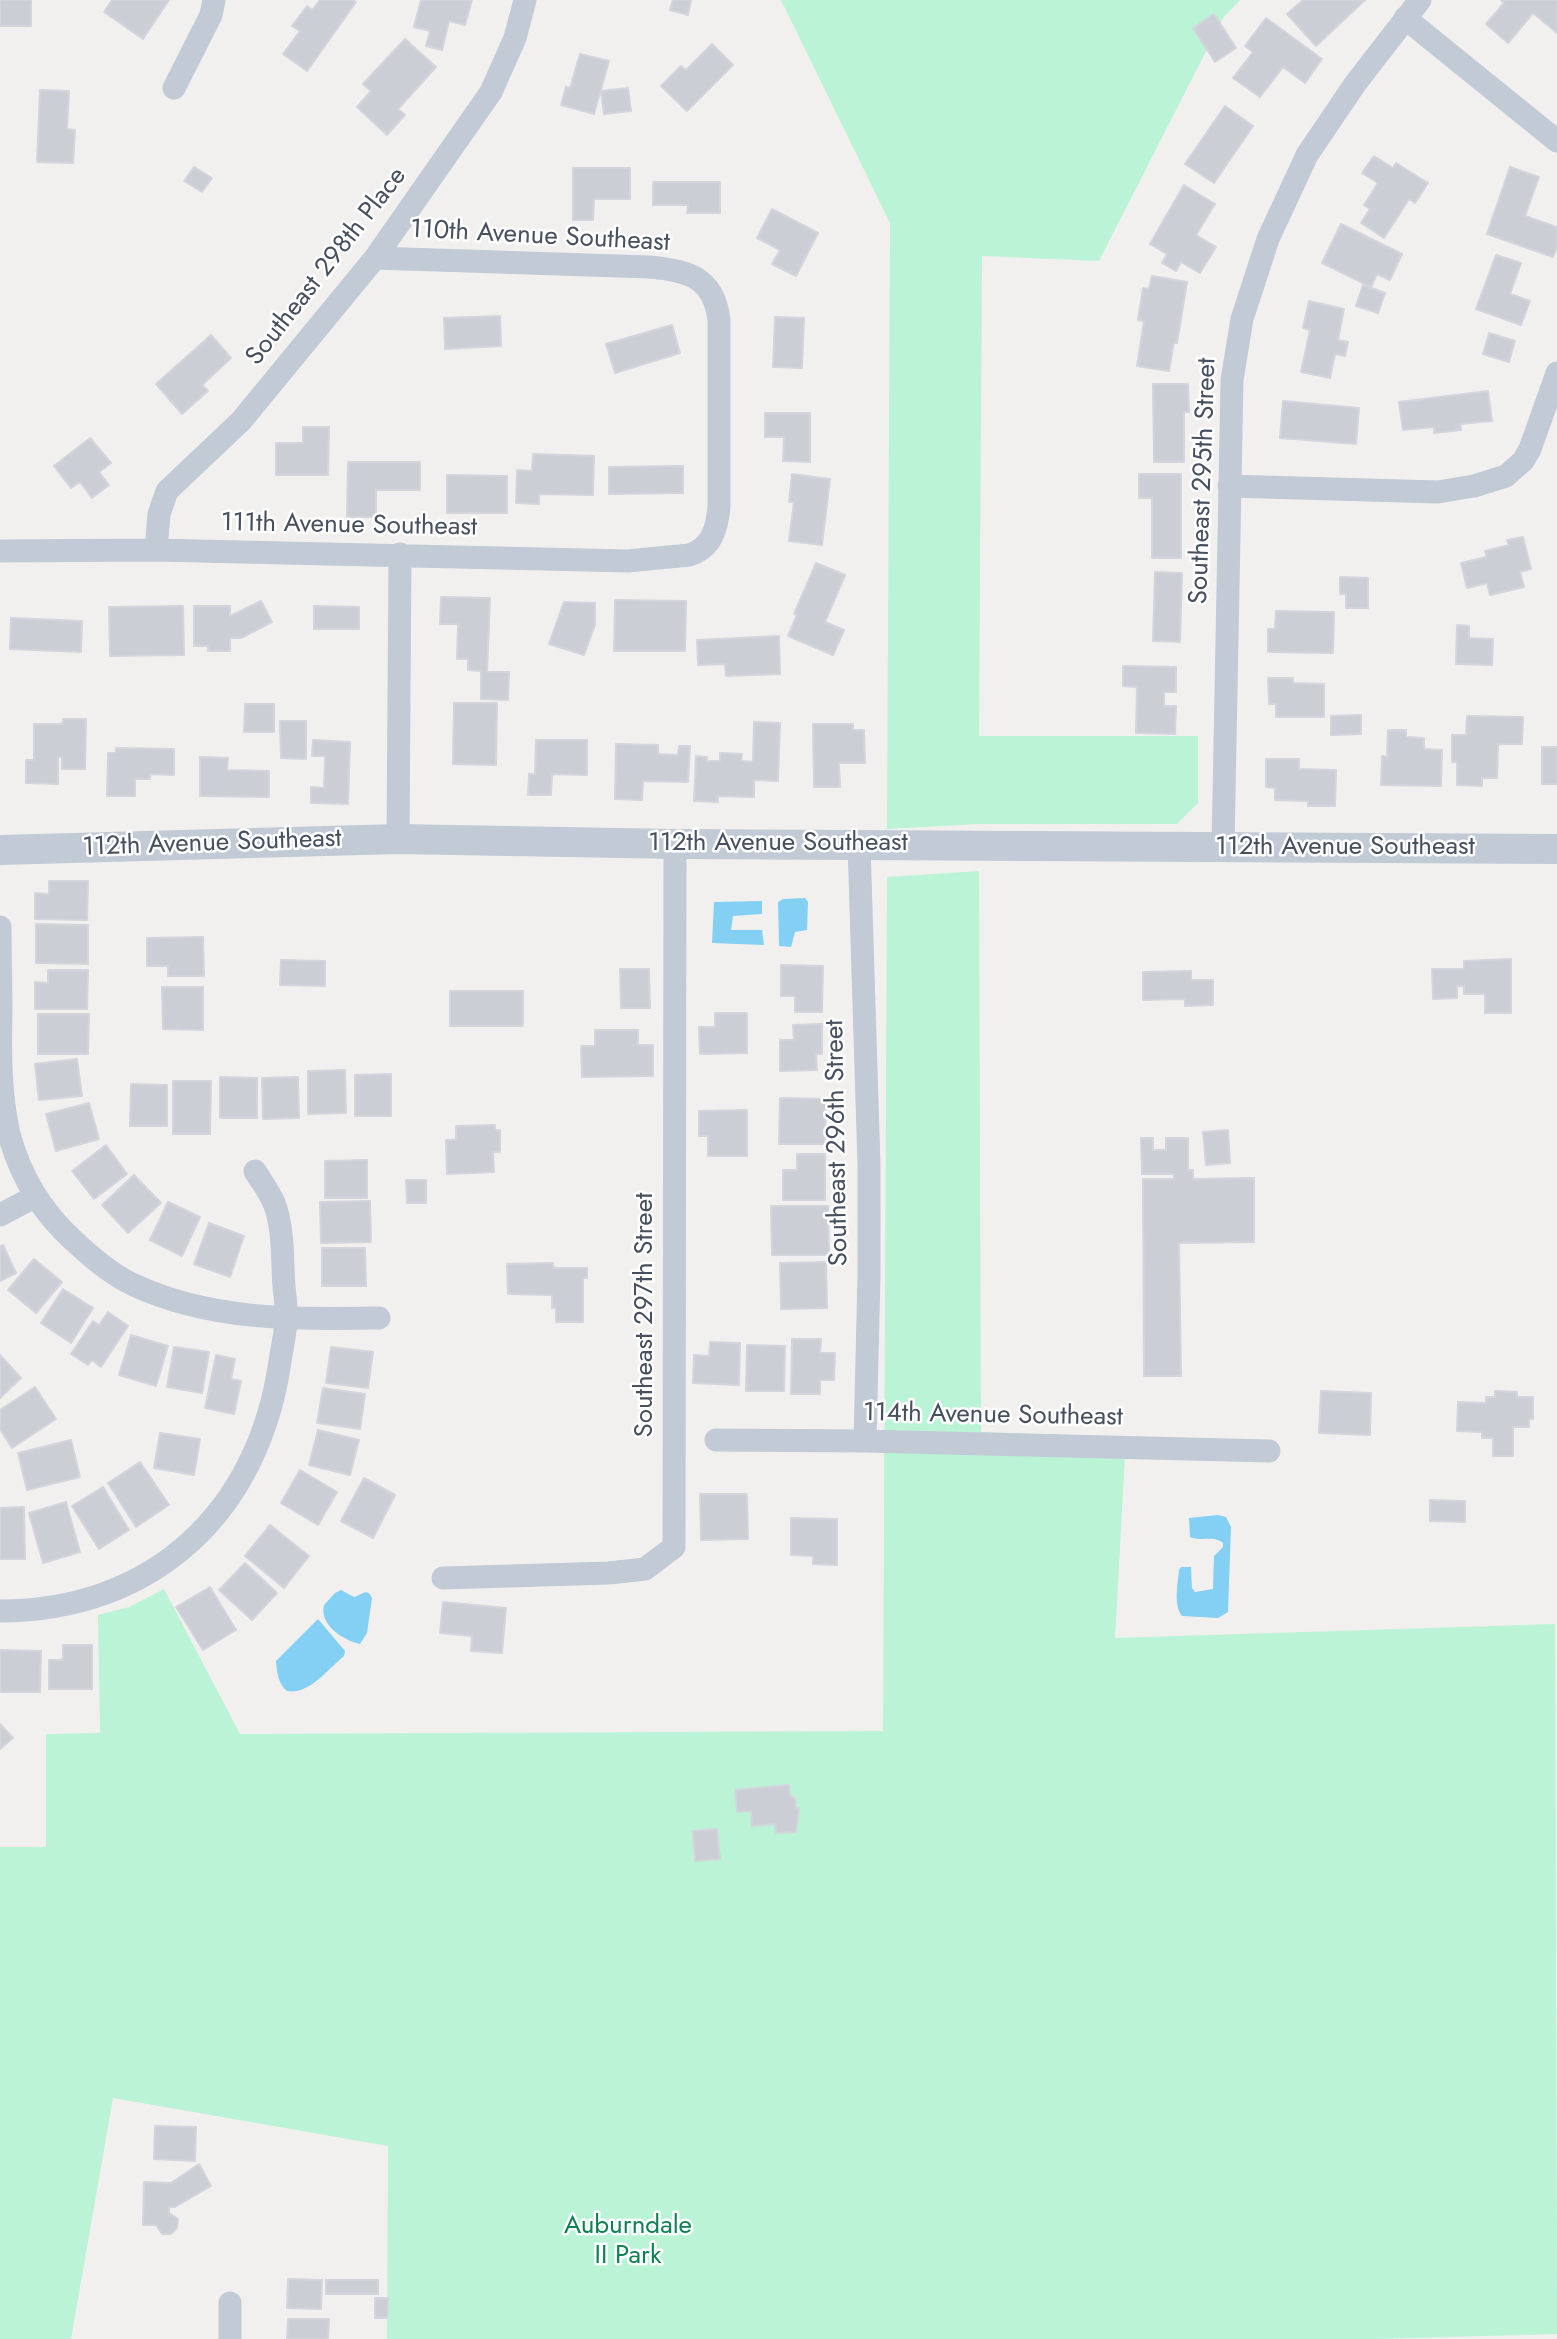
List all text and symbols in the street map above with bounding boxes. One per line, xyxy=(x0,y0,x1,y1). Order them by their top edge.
street label: Southeast 298th Place xyxy=(240,162,414,372)
street label: 110th Avenue Southeast xyxy=(409,215,671,259)
street label: Southeast 295th Street xyxy=(1184,357,1224,605)
street label: 111th Avenue Southeast xyxy=(221,508,477,544)
street label: 112th Avenue Southeast xyxy=(82,824,342,864)
street label: 112th Avenue Southeast xyxy=(648,828,908,860)
street label: 112th Avenue Southeast xyxy=(1215,832,1475,864)
street label: Southeast 296th Street xyxy=(820,1019,856,1267)
street label: Southeast 297th Street xyxy=(630,1193,662,1437)
street label: 114th Avenue Southeast xyxy=(863,1398,1123,1434)
park label: Auburndale II Park xyxy=(564,2211,692,2272)

